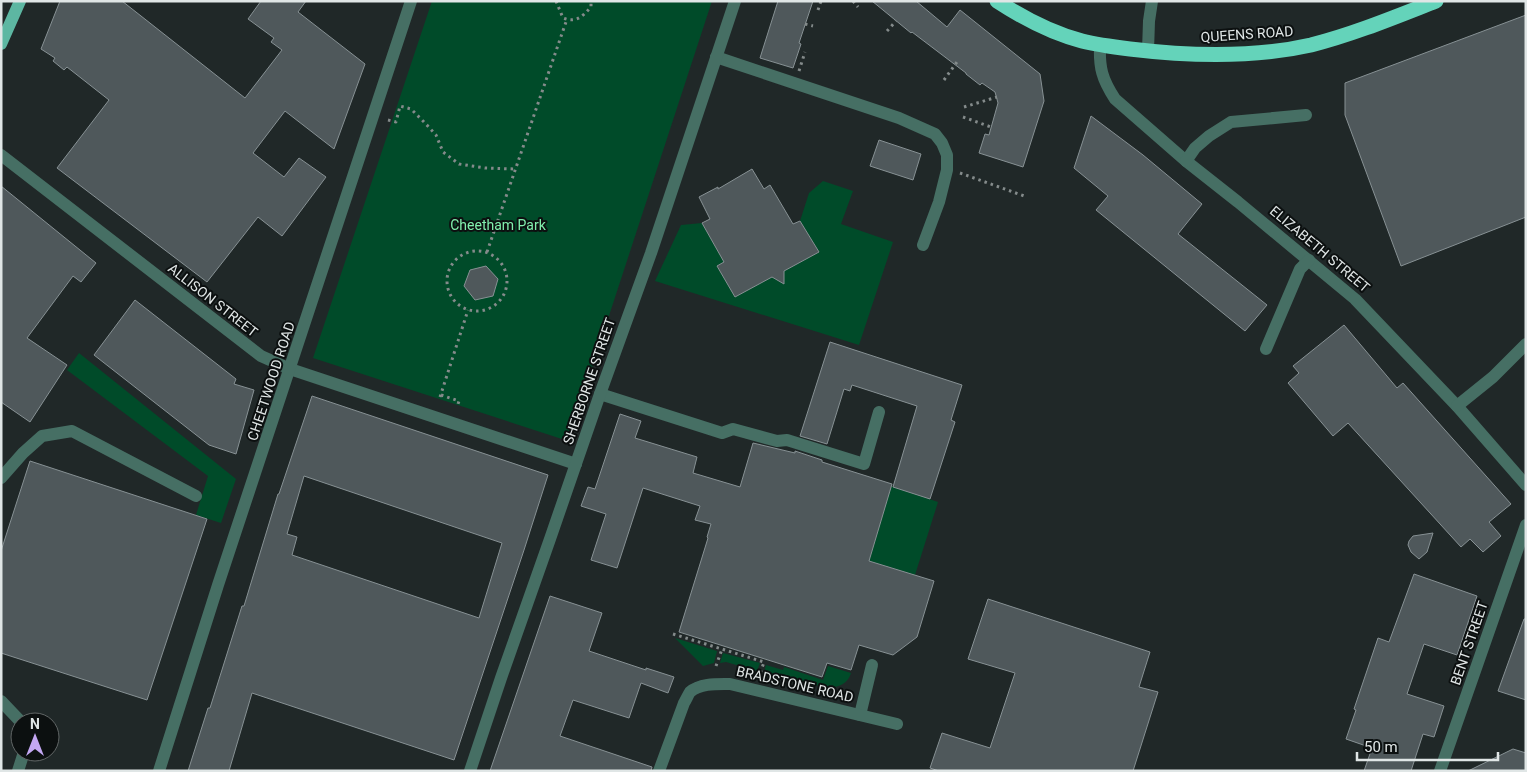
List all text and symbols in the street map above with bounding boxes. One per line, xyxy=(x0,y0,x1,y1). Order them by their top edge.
street label: QUEENS ROAD xyxy=(1200,23,1294,45)
street label: ELIZABETH STREET xyxy=(1267,203,1374,296)
park label: Cheetham Park xyxy=(450,217,547,233)
street label: ALLISON STREET xyxy=(165,260,261,340)
street label: SHERBORNE STREET xyxy=(560,315,618,446)
street label: CHEETWOOD ROAD xyxy=(244,319,298,443)
street label: BENT STREET xyxy=(1447,598,1491,687)
street label: BRADSTONE ROAD xyxy=(735,663,855,705)
north arrow xyxy=(10,712,60,762)
text: N xyxy=(30,716,40,732)
scale bar xyxy=(1357,730,1498,762)
text: 50 m xyxy=(1364,738,1398,756)

